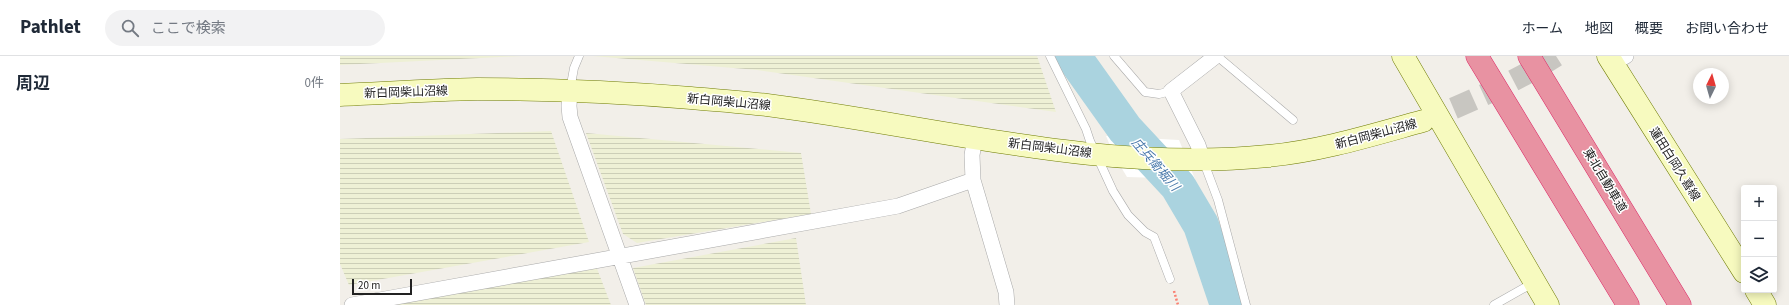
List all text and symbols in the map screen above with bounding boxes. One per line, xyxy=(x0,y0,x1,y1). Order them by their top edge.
search box xyxy=(105,10,385,46)
text: Pathlet xyxy=(20,14,81,41)
icon: search xyxy=(119,17,141,39)
text: ここで検索 xyxy=(151,18,226,39)
text: ホーム xyxy=(1521,19,1563,39)
text: 地図 xyxy=(1585,19,1613,39)
text: 概要 xyxy=(1635,19,1663,39)
text: お問い合わせ xyxy=(1685,19,1769,39)
north arrow xyxy=(1693,68,1729,104)
text: 周辺 xyxy=(16,72,50,96)
text: 0件 xyxy=(305,74,324,92)
street label: 新白岡柴山沼線 xyxy=(364,83,448,102)
street label: 新白岡柴山沼線 xyxy=(686,90,772,115)
street label: 新白岡柴山沼線 xyxy=(1333,115,1419,154)
street label: 蓮田白岡久喜線 xyxy=(1645,124,1704,204)
water label: 庄兵衛堀川 xyxy=(1127,134,1185,197)
street label: 新白岡柴山沼線 xyxy=(1007,135,1093,162)
street label: 東北自動車道 xyxy=(1579,145,1630,216)
map controls xyxy=(1741,185,1777,293)
button: + xyxy=(1741,185,1777,221)
button: − xyxy=(1741,221,1777,257)
button: layers xyxy=(1741,257,1777,293)
scale bar xyxy=(352,277,412,296)
text: 20 m xyxy=(358,278,380,293)

